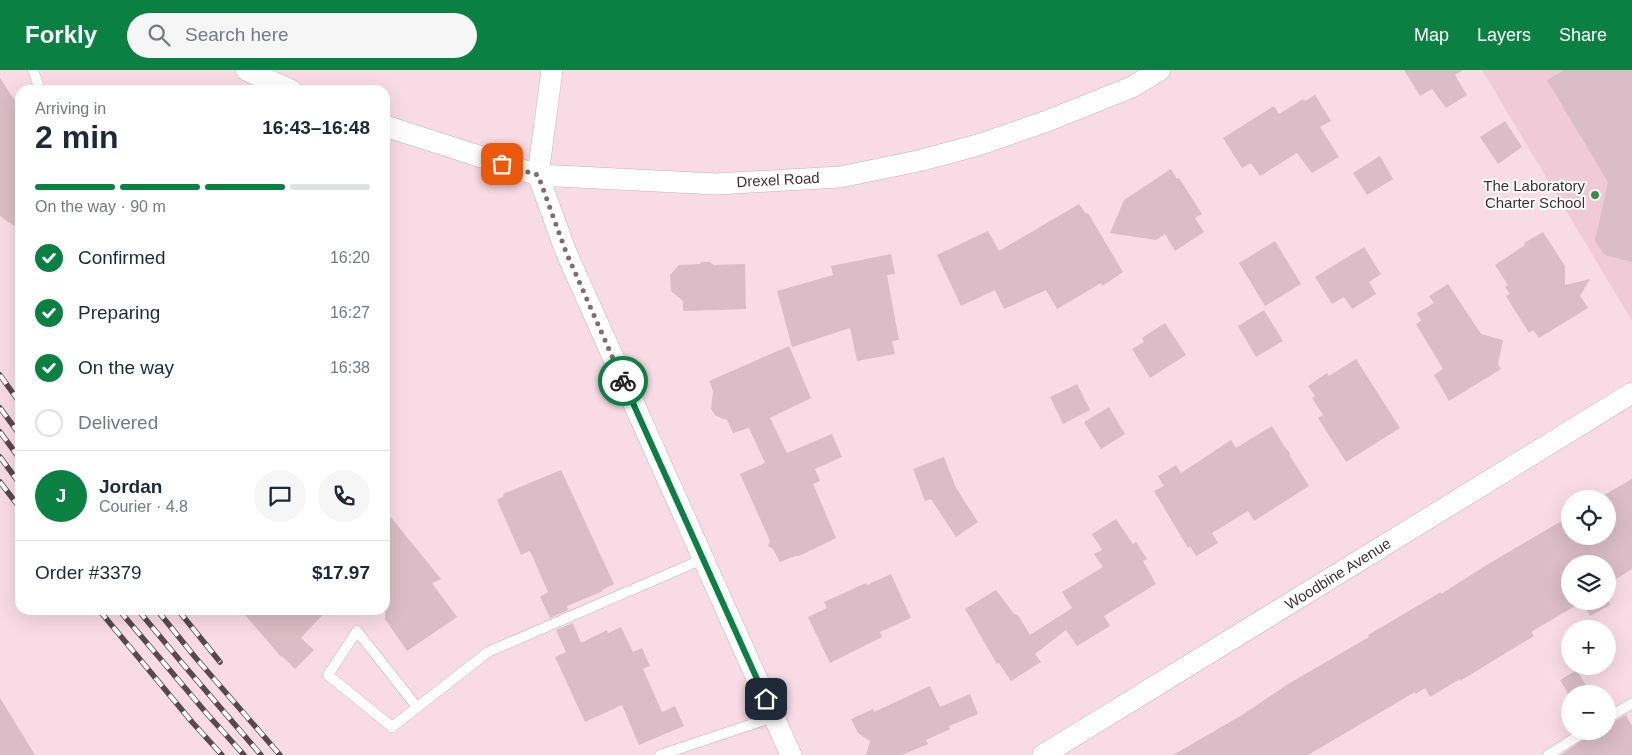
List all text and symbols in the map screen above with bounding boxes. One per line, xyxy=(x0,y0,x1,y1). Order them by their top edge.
search box xyxy=(127,13,477,58)
text: Forkly xyxy=(25,21,97,48)
icon: search xyxy=(145,21,173,49)
text: Search here xyxy=(185,24,289,45)
text: Map xyxy=(1414,25,1449,45)
text: Layers xyxy=(1477,25,1531,45)
text: Share xyxy=(1559,25,1607,45)
text: Arriving in xyxy=(35,100,106,117)
text: 16:43–16:48 xyxy=(262,117,370,138)
text: 2 min xyxy=(35,119,119,155)
pin xyxy=(481,143,523,185)
icon: bag xyxy=(488,150,516,178)
street label: Drexel Road xyxy=(736,169,820,190)
place label: The Laboratory Charter School xyxy=(1483,177,1585,211)
marker: The Laboratory Charter School xyxy=(1589,189,1601,201)
text: On the way · 90 m xyxy=(35,198,166,215)
icon: check xyxy=(35,244,63,272)
text: Confirmed xyxy=(78,247,166,268)
text: 16:20 xyxy=(330,249,370,266)
icon: check xyxy=(35,299,63,327)
text: Preparing xyxy=(78,302,160,323)
text: 16:27 xyxy=(330,304,370,321)
icon: check xyxy=(35,354,63,382)
courier xyxy=(598,356,648,406)
text: On the way xyxy=(78,357,174,378)
text: 16:38 xyxy=(330,359,370,376)
icon: bike xyxy=(609,367,637,395)
text: Delivered xyxy=(78,412,158,433)
button: chat xyxy=(254,470,306,522)
button: phone xyxy=(318,470,370,522)
text: Jordan xyxy=(99,476,162,497)
text: J xyxy=(56,485,66,506)
map controls xyxy=(1561,490,1616,740)
button: locate xyxy=(1561,490,1616,545)
text: Courier · 4.8 xyxy=(99,498,188,515)
street label: Woodbine Avenue xyxy=(1282,534,1394,613)
button: layers xyxy=(1561,555,1616,610)
text: Order #3379 xyxy=(35,562,142,583)
text: $17.97 xyxy=(312,562,370,583)
button: + xyxy=(1561,620,1616,675)
pin xyxy=(745,678,787,720)
icon: home xyxy=(752,685,780,713)
button: − xyxy=(1561,685,1616,740)

